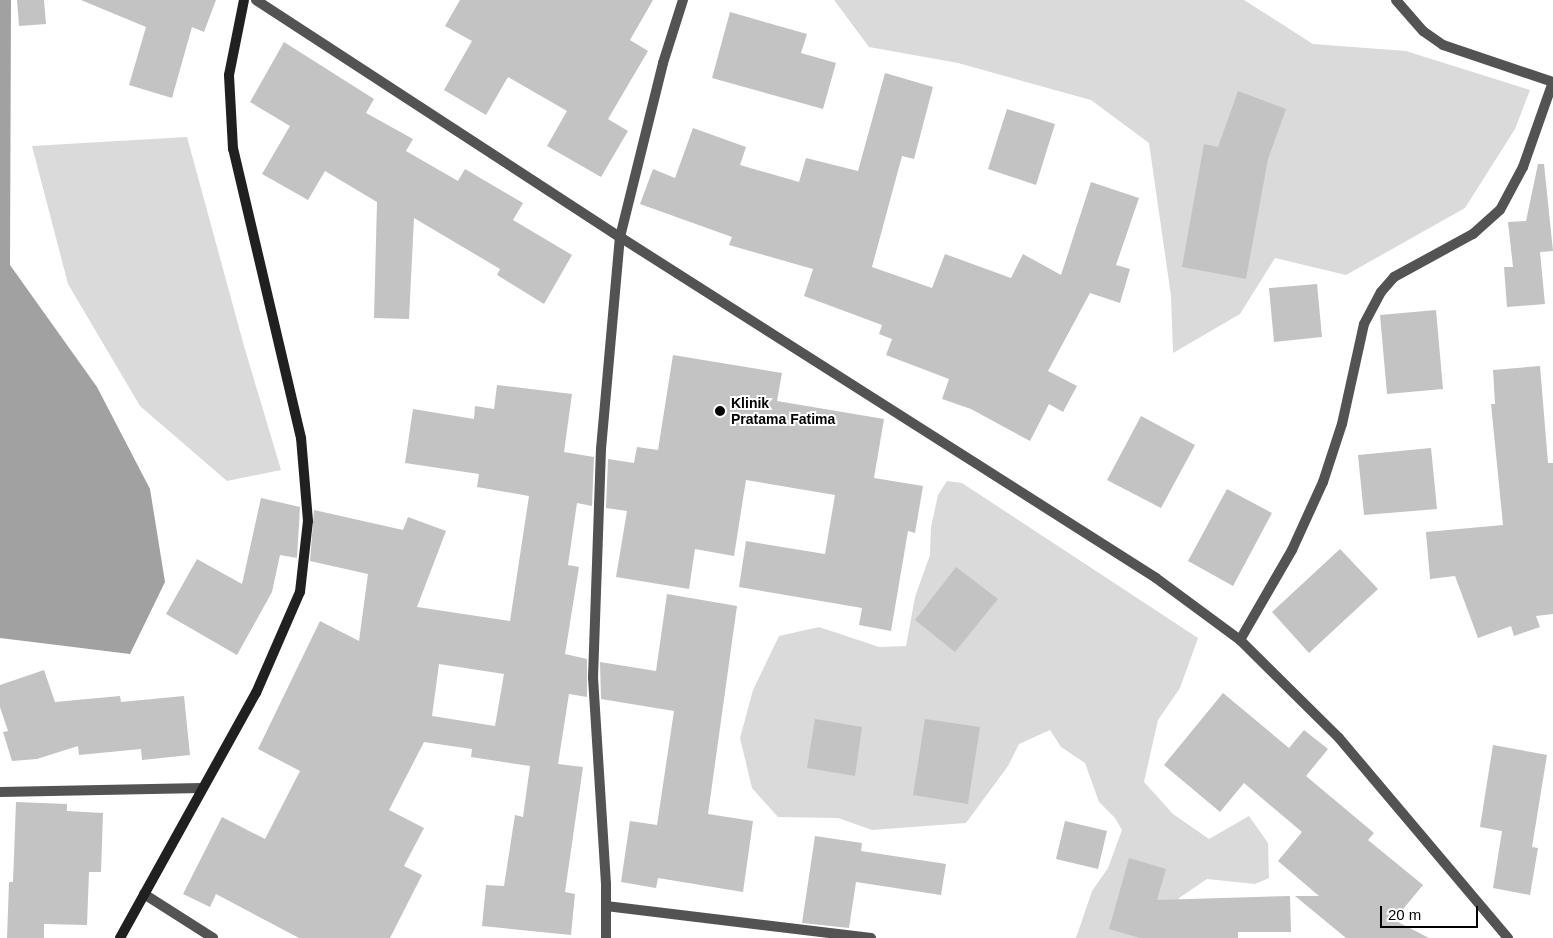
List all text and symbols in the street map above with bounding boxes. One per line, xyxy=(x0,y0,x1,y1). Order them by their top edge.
place label: Klinik Pratama Fatima xyxy=(731,395,835,428)
marker: Klinik Pratama Fatima xyxy=(713,404,727,418)
scale bar xyxy=(1383,896,1480,928)
text: 20 m xyxy=(1388,906,1421,923)

